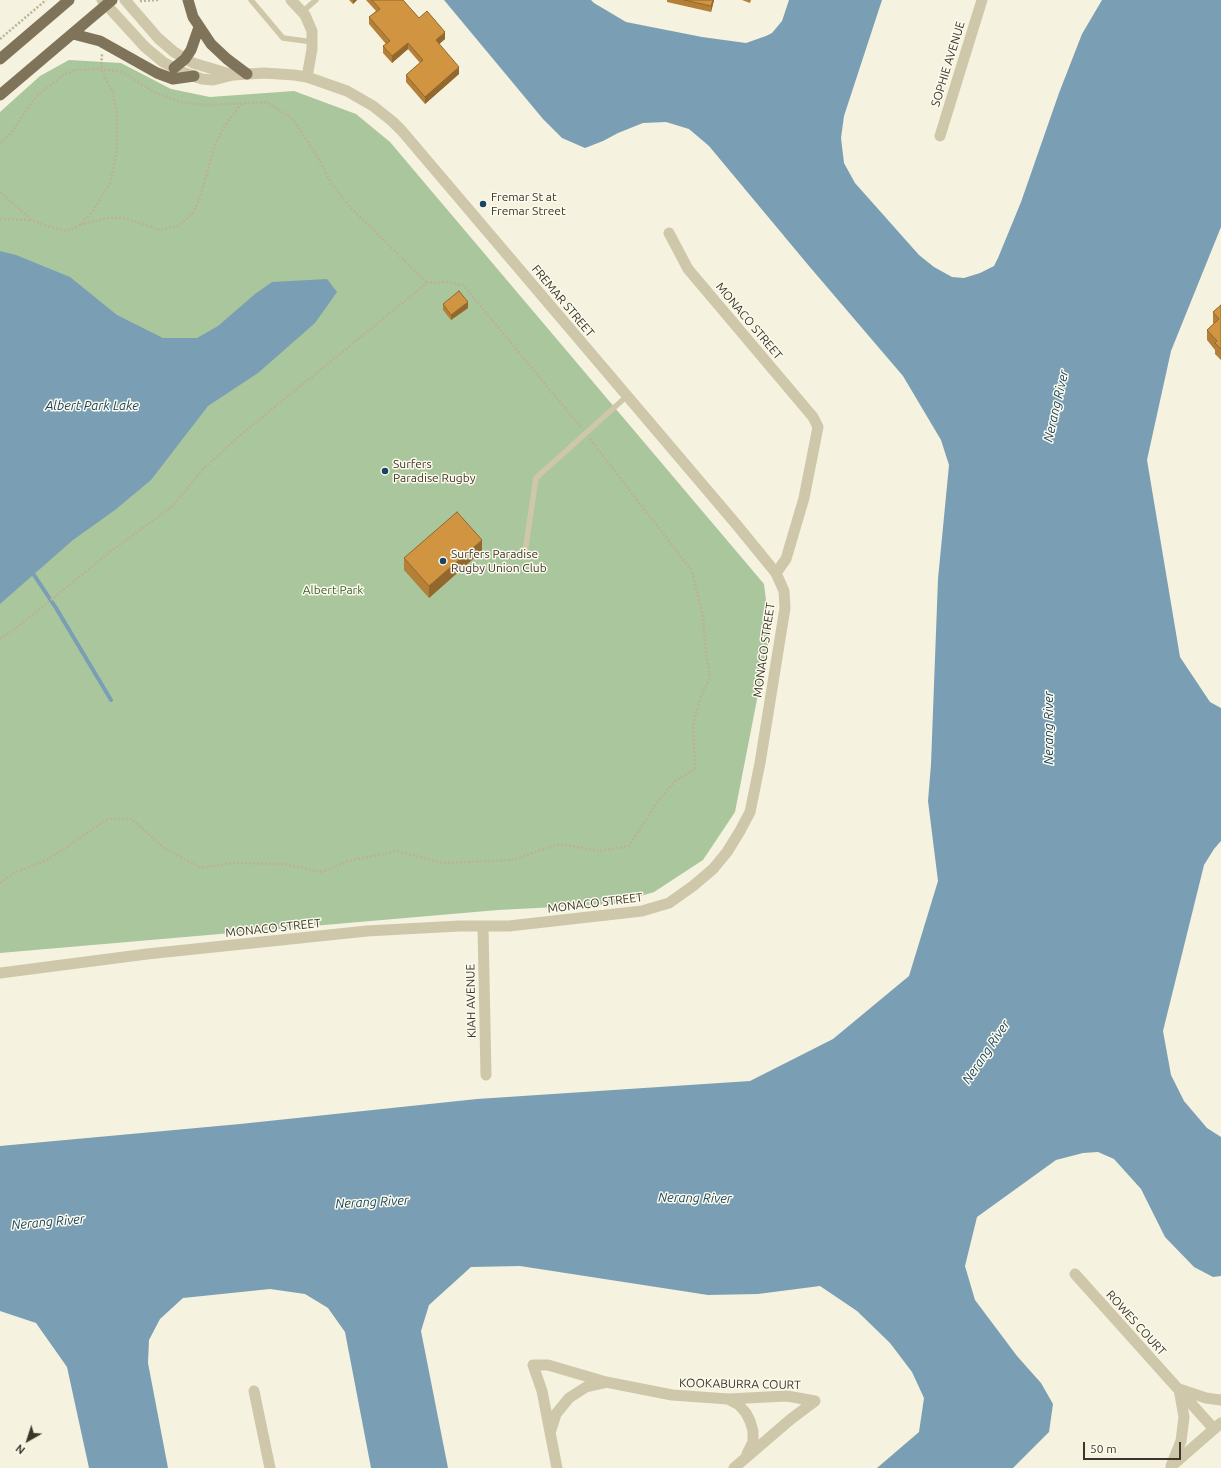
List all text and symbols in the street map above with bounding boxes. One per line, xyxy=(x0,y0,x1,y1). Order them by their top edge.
street label: SOPHIE AVENUE xyxy=(928,19,968,109)
place label: Fremar St at Fremar Street xyxy=(491,190,566,218)
marker: Fremar St at Fremar Street xyxy=(478,199,488,209)
street label: FREMAR STREET xyxy=(529,262,597,340)
street label: MONACO STREET xyxy=(713,280,785,362)
water label: Nerang River xyxy=(1040,368,1072,444)
water label: Albert Park Lake xyxy=(45,398,139,414)
place label: Surfers Paradise Rugby xyxy=(393,457,475,485)
marker: Surfers Paradise Rugby xyxy=(380,466,390,476)
place label: Surfers Paradise Rugby Union Club xyxy=(451,547,547,575)
marker: Surfers Paradise Rugby Union Club xyxy=(438,556,448,566)
park label: Albert Park xyxy=(303,583,363,597)
street label: MONACO STREET xyxy=(750,602,778,698)
water label: Nerang River xyxy=(1041,691,1057,765)
street label: MONACO STREET xyxy=(547,890,643,916)
street label: MONACO STREET xyxy=(225,916,321,940)
street label: KIAH AVENUE xyxy=(463,964,479,1038)
water label: Nerang River xyxy=(959,1017,1013,1087)
water label: Nerang River xyxy=(658,1190,732,1206)
water label: Nerang River xyxy=(335,1192,409,1212)
water label: Nerang River xyxy=(11,1211,85,1233)
street label: ROWES COURT xyxy=(1103,1288,1169,1358)
street label: KOOKABURRA COURT xyxy=(679,1376,801,1392)
north arrow xyxy=(8,1420,48,1460)
scale bar xyxy=(1085,1434,1183,1460)
text: N xyxy=(13,1442,27,1457)
text: 50 m xyxy=(1090,1442,1117,1455)

